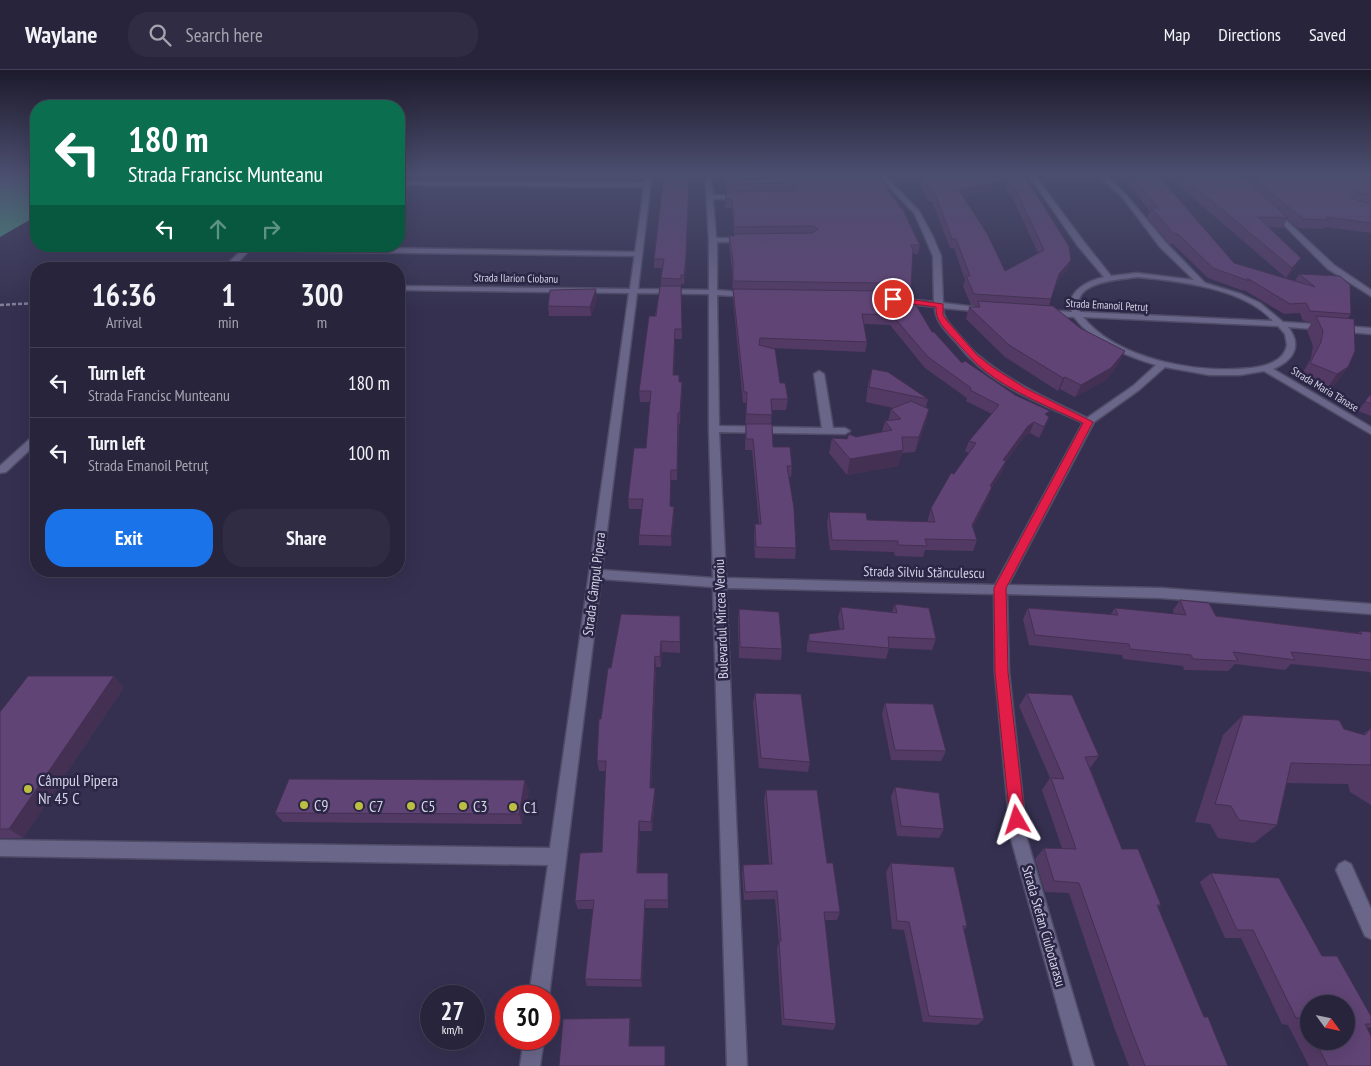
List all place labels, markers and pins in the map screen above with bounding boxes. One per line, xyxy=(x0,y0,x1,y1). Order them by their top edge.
pin xyxy=(872,278,914,320)
place label: Câmpul Pipera Nr 45 C xyxy=(38,770,118,808)
marker: Câmpul Pipera Nr 45 C xyxy=(22,783,34,795)
place label: C9 xyxy=(314,795,329,815)
place label: C7 xyxy=(369,796,384,816)
place label: C5 xyxy=(421,796,436,816)
place label: C3 xyxy=(473,796,488,816)
place label: C1 xyxy=(523,797,538,817)
marker: C9 xyxy=(298,799,310,811)
marker: C7 xyxy=(353,800,365,812)
marker: C5 xyxy=(405,800,417,812)
marker: C3 xyxy=(457,800,469,812)
marker: C1 xyxy=(507,801,519,813)

